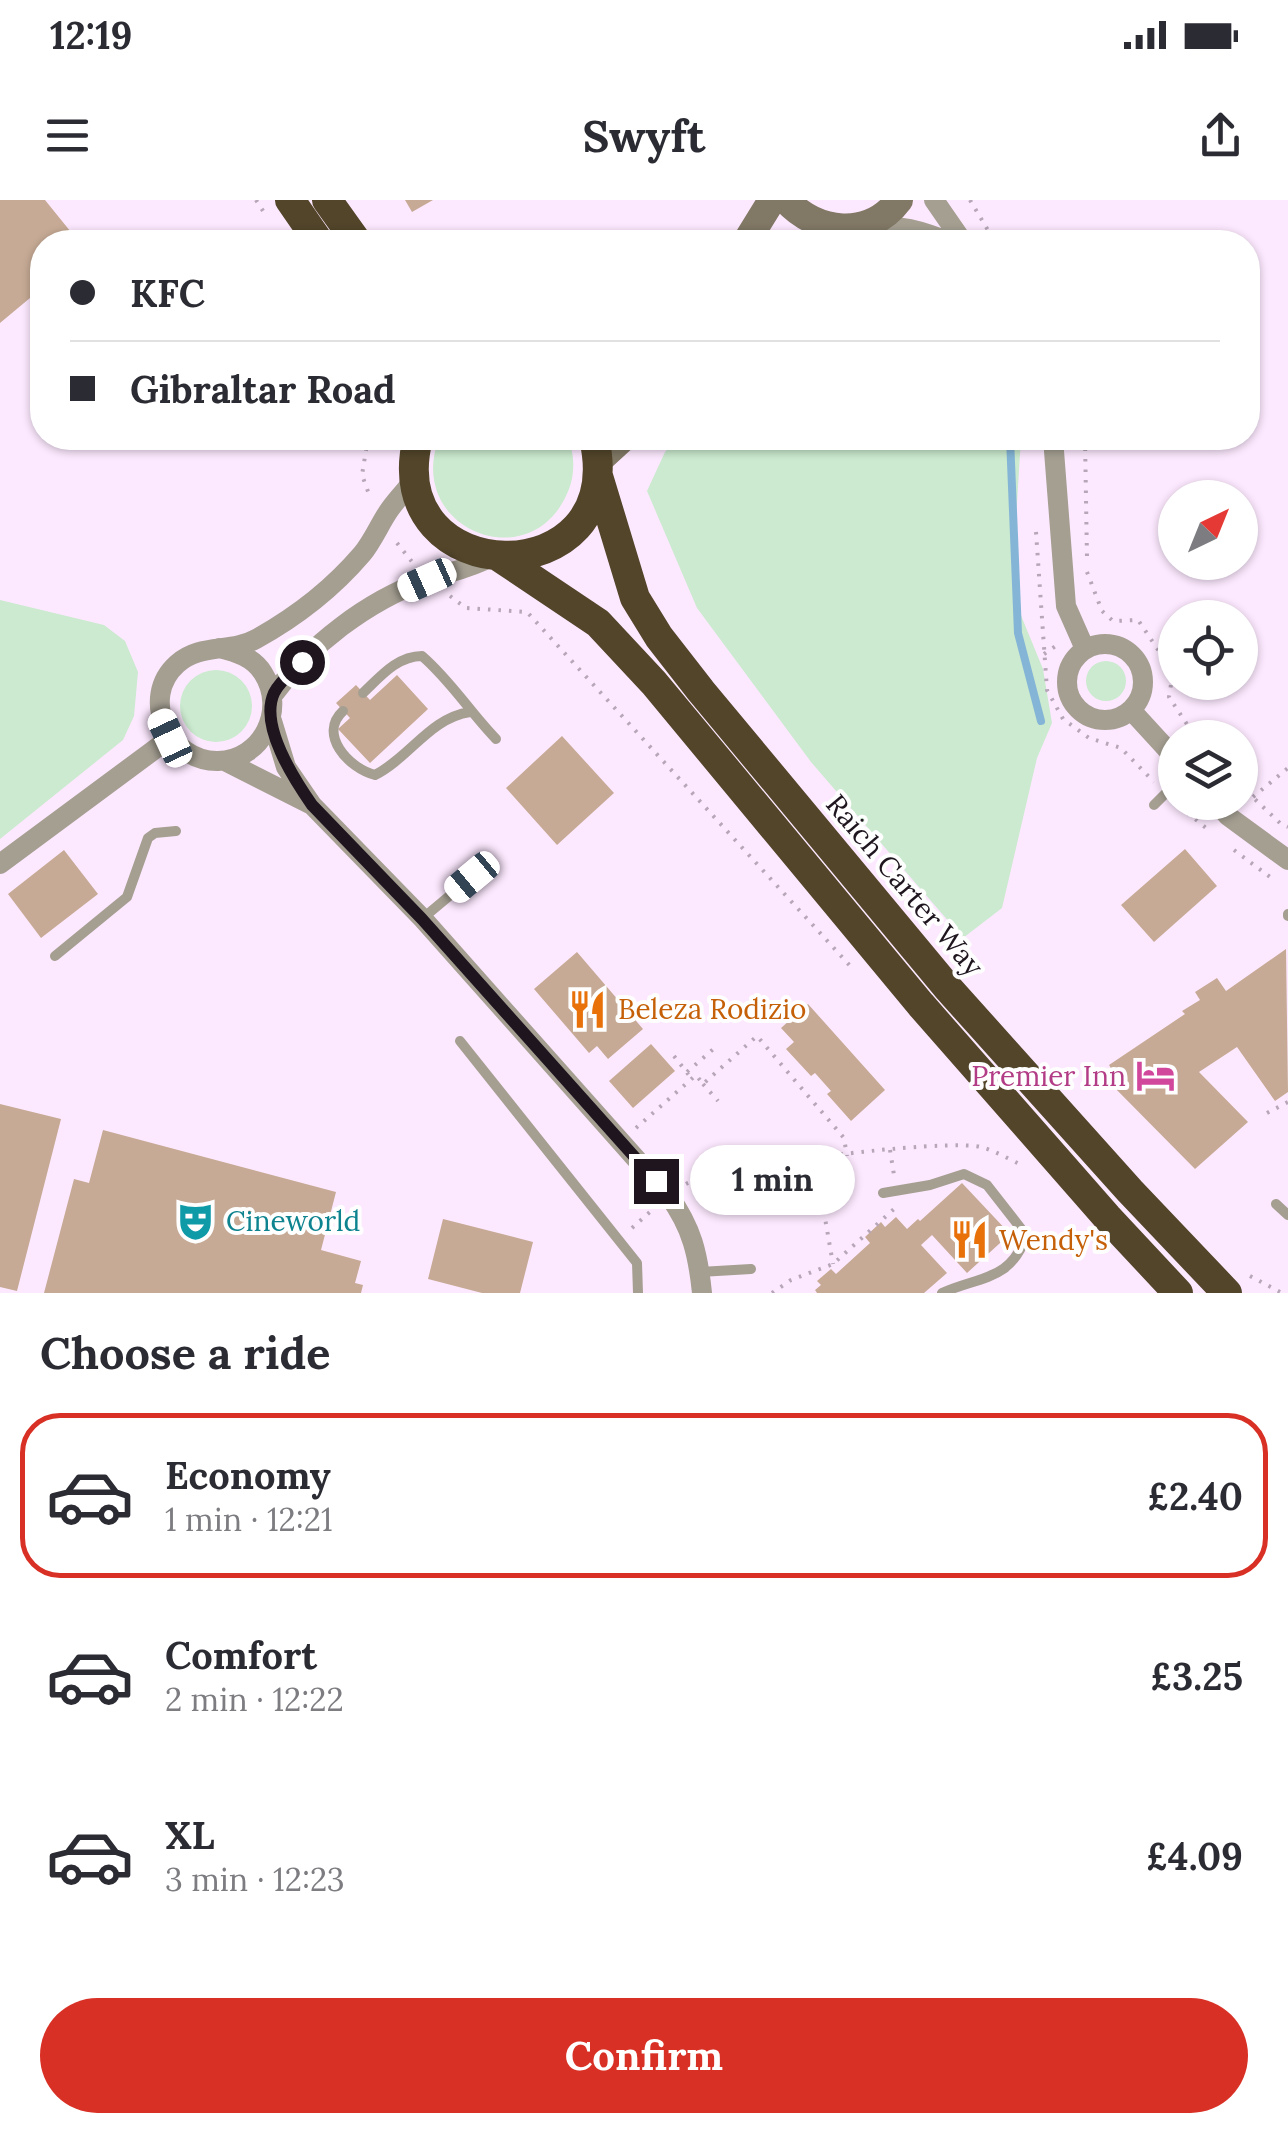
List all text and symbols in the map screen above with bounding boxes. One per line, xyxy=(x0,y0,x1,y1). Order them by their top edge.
text: 12:19 xyxy=(50,11,133,59)
text: Swyft xyxy=(583,107,705,164)
icon: menu xyxy=(40,108,95,163)
icon: share xyxy=(1193,108,1248,163)
text: KFC xyxy=(130,269,205,317)
text: Gibraltar Road xyxy=(130,365,396,413)
north arrow xyxy=(1158,480,1258,580)
map controls xyxy=(1158,480,1258,820)
car xyxy=(393,554,461,606)
button: locate xyxy=(1158,600,1258,700)
route start xyxy=(280,640,325,685)
car xyxy=(144,704,196,772)
button: layers xyxy=(1158,720,1258,820)
street label: Raich Carter Way xyxy=(818,787,992,983)
car xyxy=(439,846,505,908)
restaurant icon: Beleza Rodizio xyxy=(567,988,609,1030)
place label: Beleza Rodizio xyxy=(618,991,806,1027)
hotel icon: Premier Inn xyxy=(1135,1055,1177,1097)
place label: Premier Inn xyxy=(971,1058,1126,1094)
callout: 1 min xyxy=(691,1146,856,1216)
route end xyxy=(634,1159,679,1204)
text: 1 min xyxy=(732,1159,813,1200)
theatre icon: Cineworld xyxy=(175,1200,217,1242)
place label: Cineworld xyxy=(226,1203,360,1239)
restaurant icon: Wendy's xyxy=(948,1219,990,1261)
place label: Wendy's xyxy=(999,1222,1108,1258)
text: Choose a ride xyxy=(40,1324,330,1381)
icon: car xyxy=(45,1451,135,1541)
text: Economy xyxy=(165,1451,331,1499)
text: £2.40 xyxy=(1147,1472,1243,1520)
text: 1 min · 12:21 xyxy=(165,1499,333,1540)
icon: car xyxy=(45,1631,135,1721)
text: Comfort xyxy=(165,1631,317,1679)
text: £3.25 xyxy=(1150,1652,1243,1700)
text: 2 min · 12:22 xyxy=(165,1679,344,1720)
icon: car xyxy=(45,1811,135,1901)
text: XL xyxy=(165,1811,215,1859)
text: £4.09 xyxy=(1146,1832,1243,1880)
text: 3 min · 12:23 xyxy=(165,1859,344,1900)
button: Confirm xyxy=(40,1998,1248,2113)

